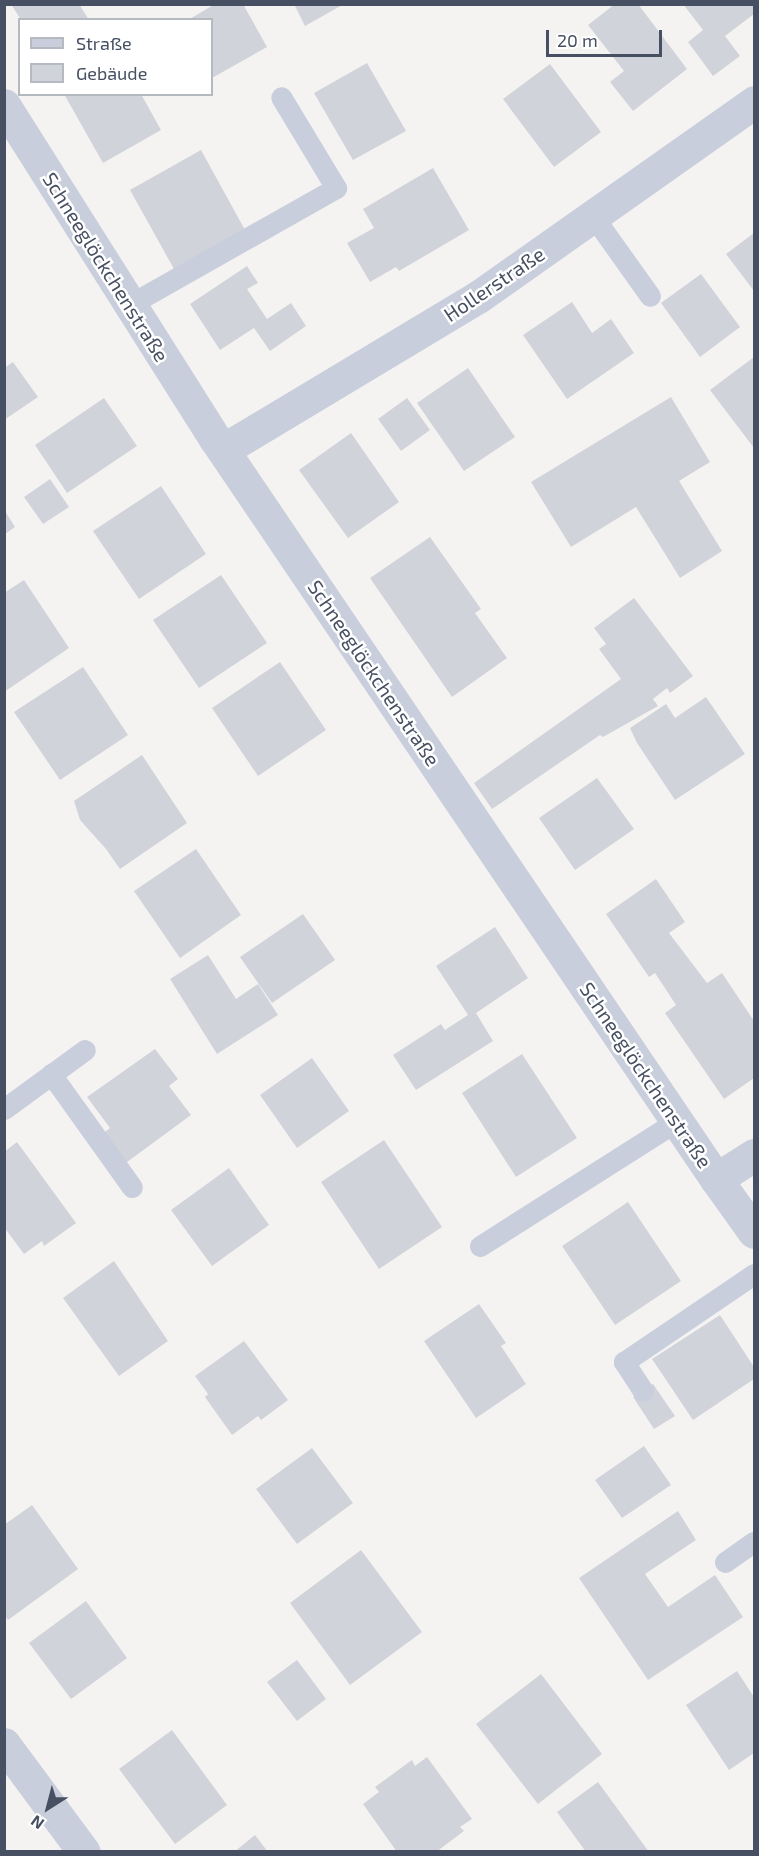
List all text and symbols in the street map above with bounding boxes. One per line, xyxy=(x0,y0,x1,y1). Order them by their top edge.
legend xyxy=(18,18,213,96)
scale bar xyxy=(549,18,664,56)
text: 20 m xyxy=(557,29,598,51)
text: Straße xyxy=(76,32,132,54)
text: Gebäude xyxy=(76,62,147,84)
street label: Schneeglöckchenstraße xyxy=(38,168,174,366)
street label: Hollerstraße xyxy=(439,242,549,326)
street label: Schneeglöckchenstraße xyxy=(303,576,445,770)
street label: Schneeglöckchenstraße xyxy=(575,978,717,1172)
north arrow xyxy=(18,1778,78,1838)
text: N xyxy=(27,1812,47,1834)

